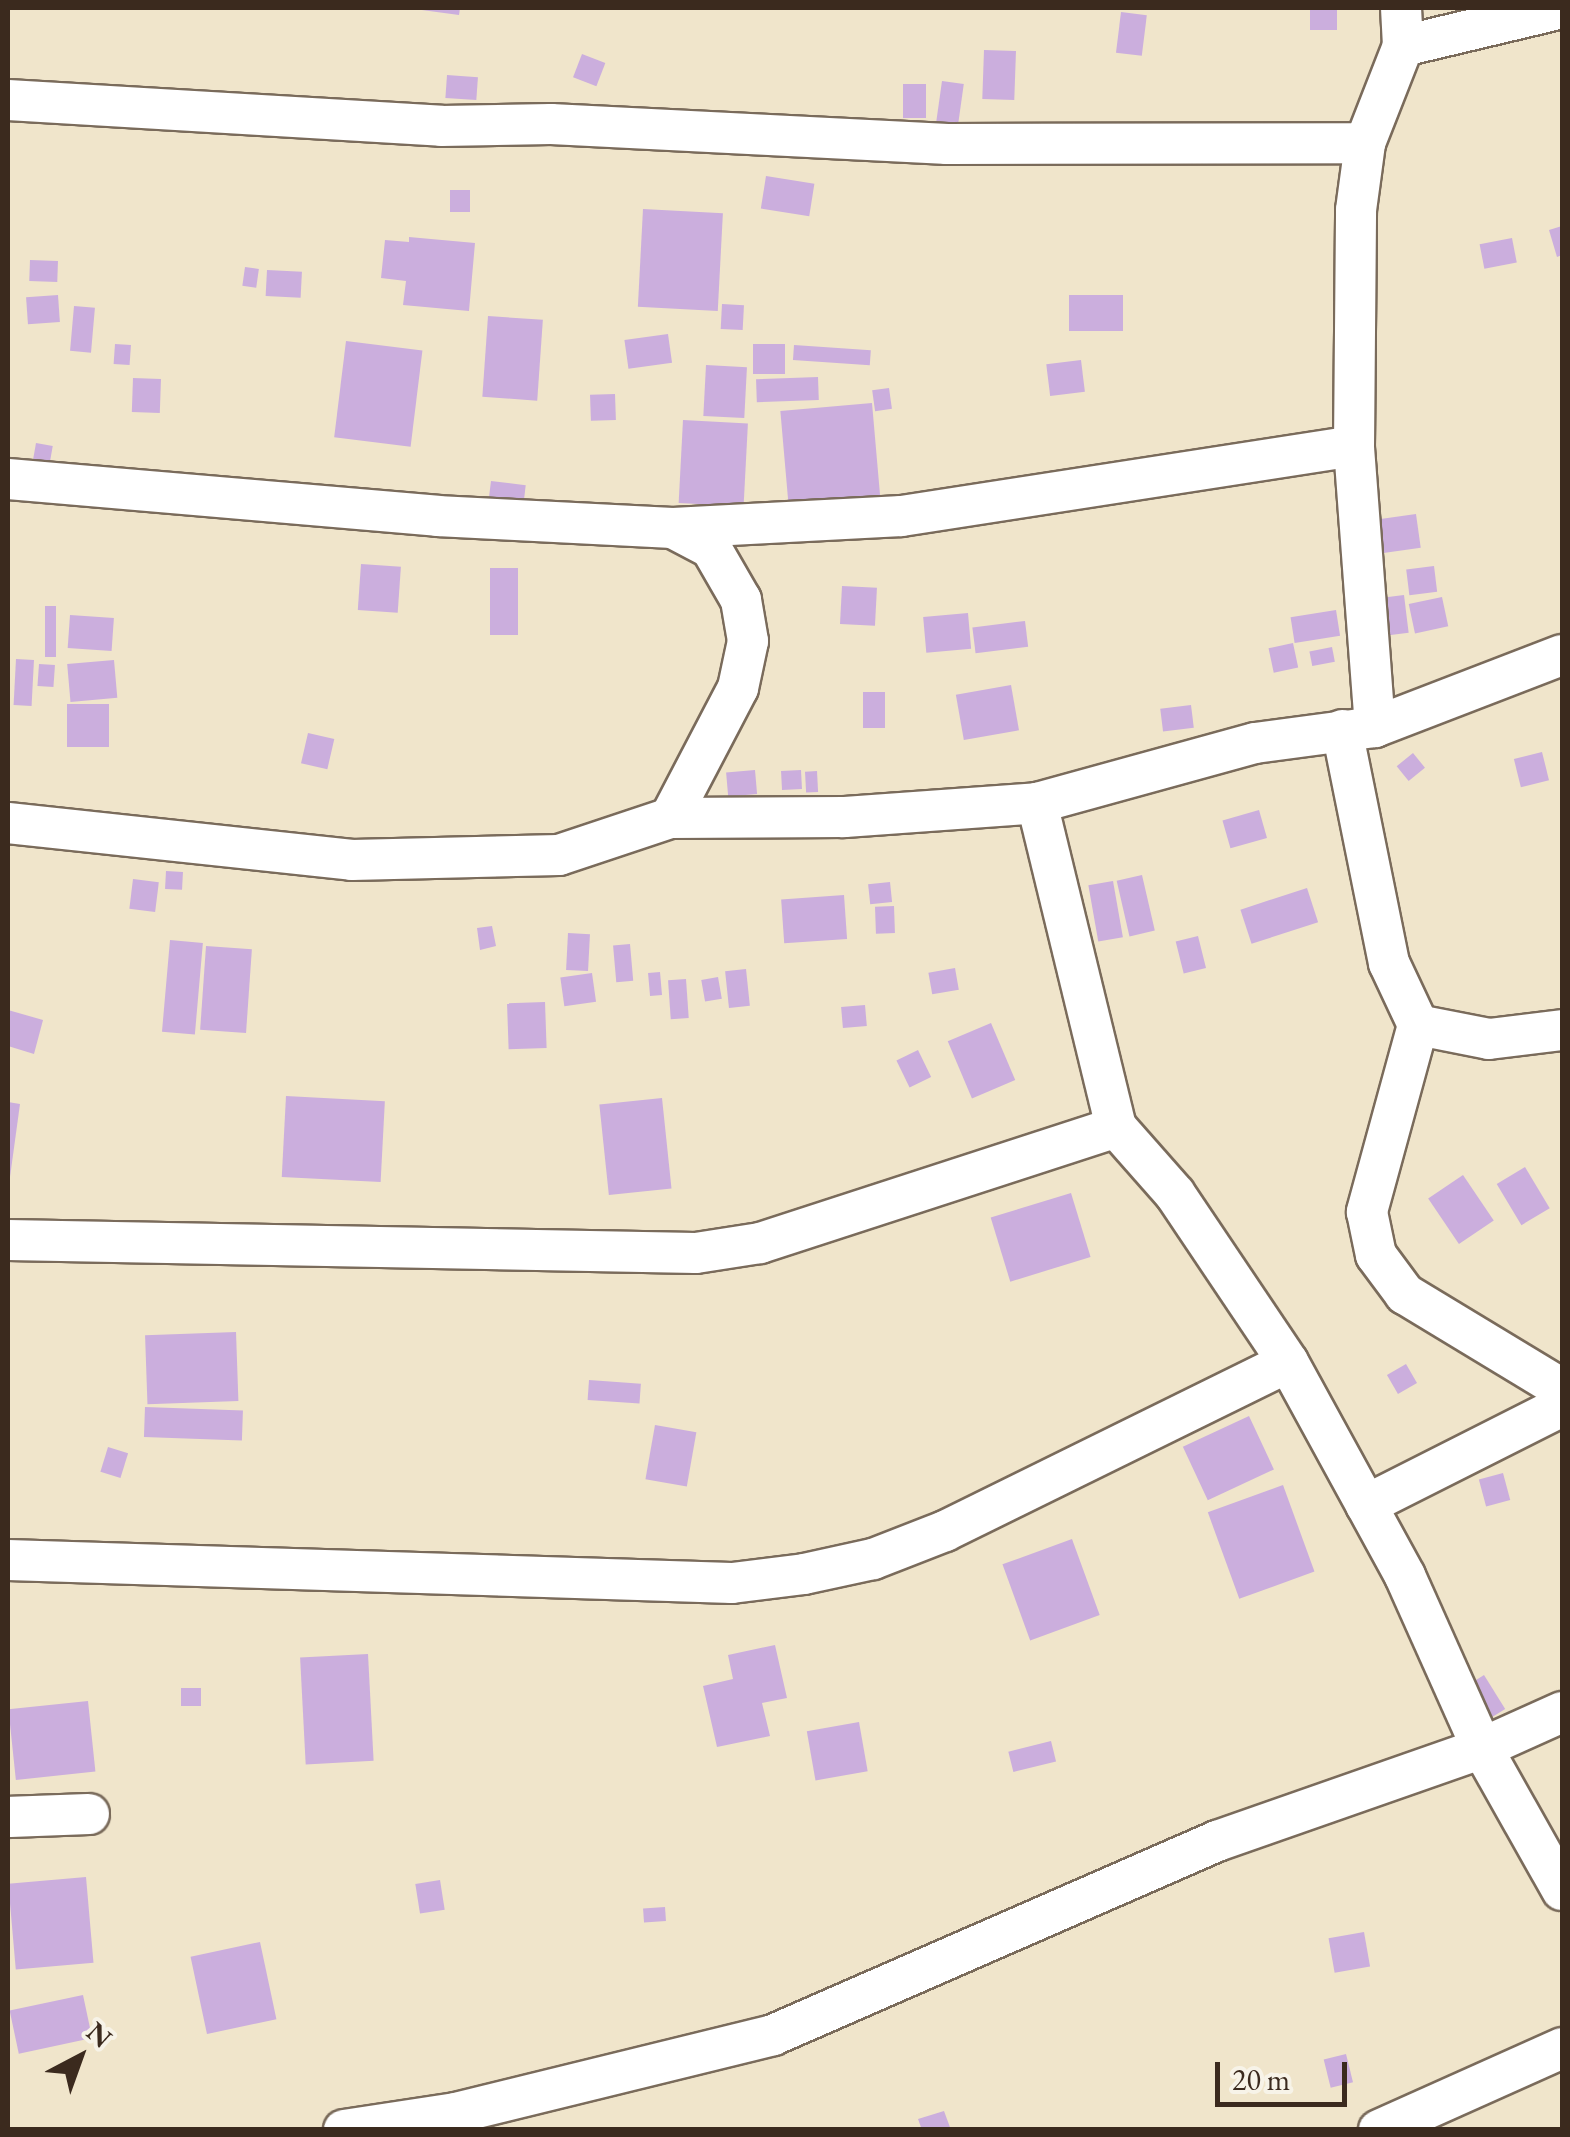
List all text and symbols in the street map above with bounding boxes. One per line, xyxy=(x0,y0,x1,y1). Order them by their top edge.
north arrow xyxy=(30,2007,130,2107)
text: N xyxy=(79,2013,120,2055)
scale bar xyxy=(1220,2042,1352,2104)
text: 20 m xyxy=(1232,2060,1290,2099)

